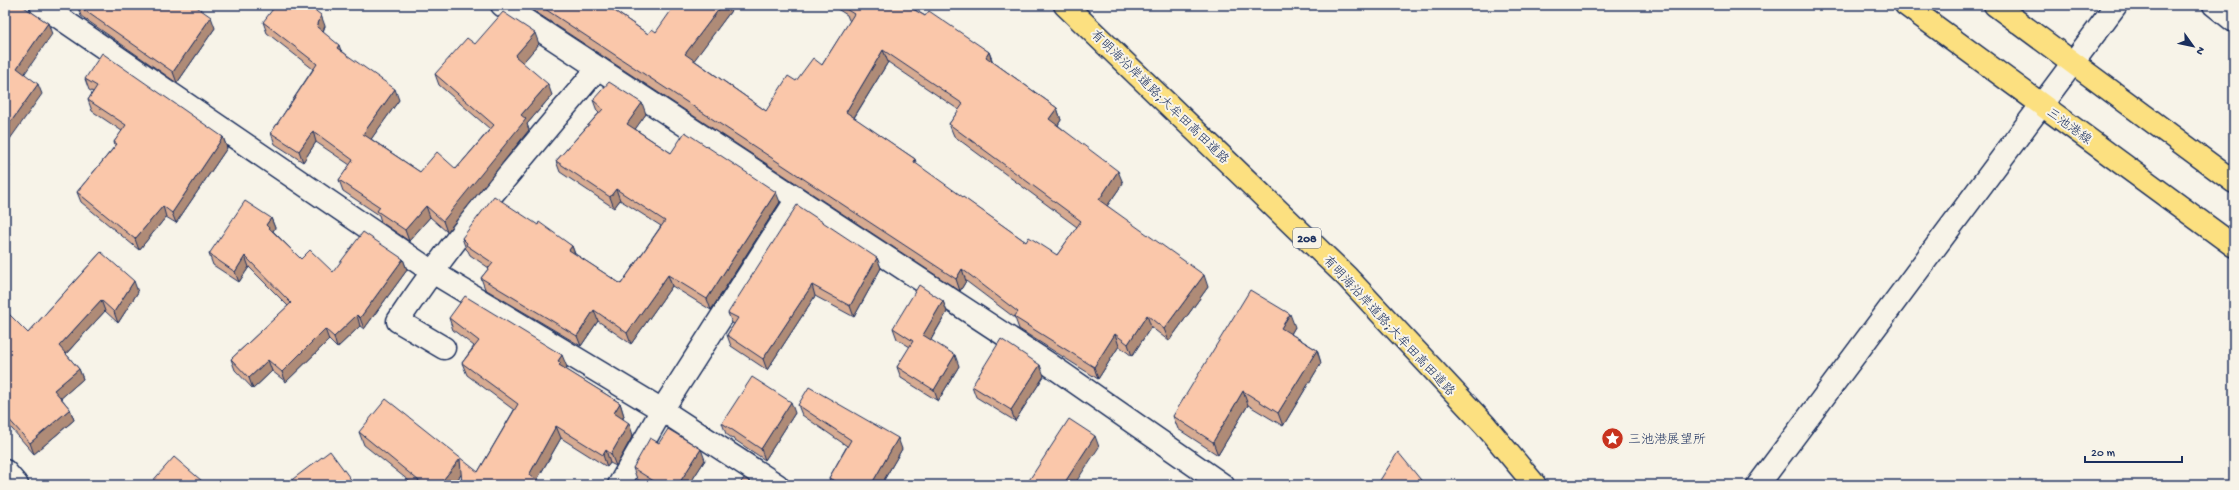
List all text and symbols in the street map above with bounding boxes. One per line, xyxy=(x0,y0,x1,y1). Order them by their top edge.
north arrow xyxy=(2173,26,2213,66)
street label: 有明海沿岸道路;大牟田高田道路 xyxy=(1087,27,1232,168)
text: N xyxy=(2193,44,2207,57)
street label: 三池港線 xyxy=(2043,105,2095,149)
road number: 208 xyxy=(1293,228,1321,248)
street label: 有明海沿岸道路;大牟田高田道路 xyxy=(1319,253,1458,400)
place icon: 三池港展望所 xyxy=(1600,425,1626,451)
place label: 三池港展望所 xyxy=(1628,432,1706,448)
scale bar xyxy=(2085,438,2182,464)
text: 20 m xyxy=(2091,447,2116,461)

